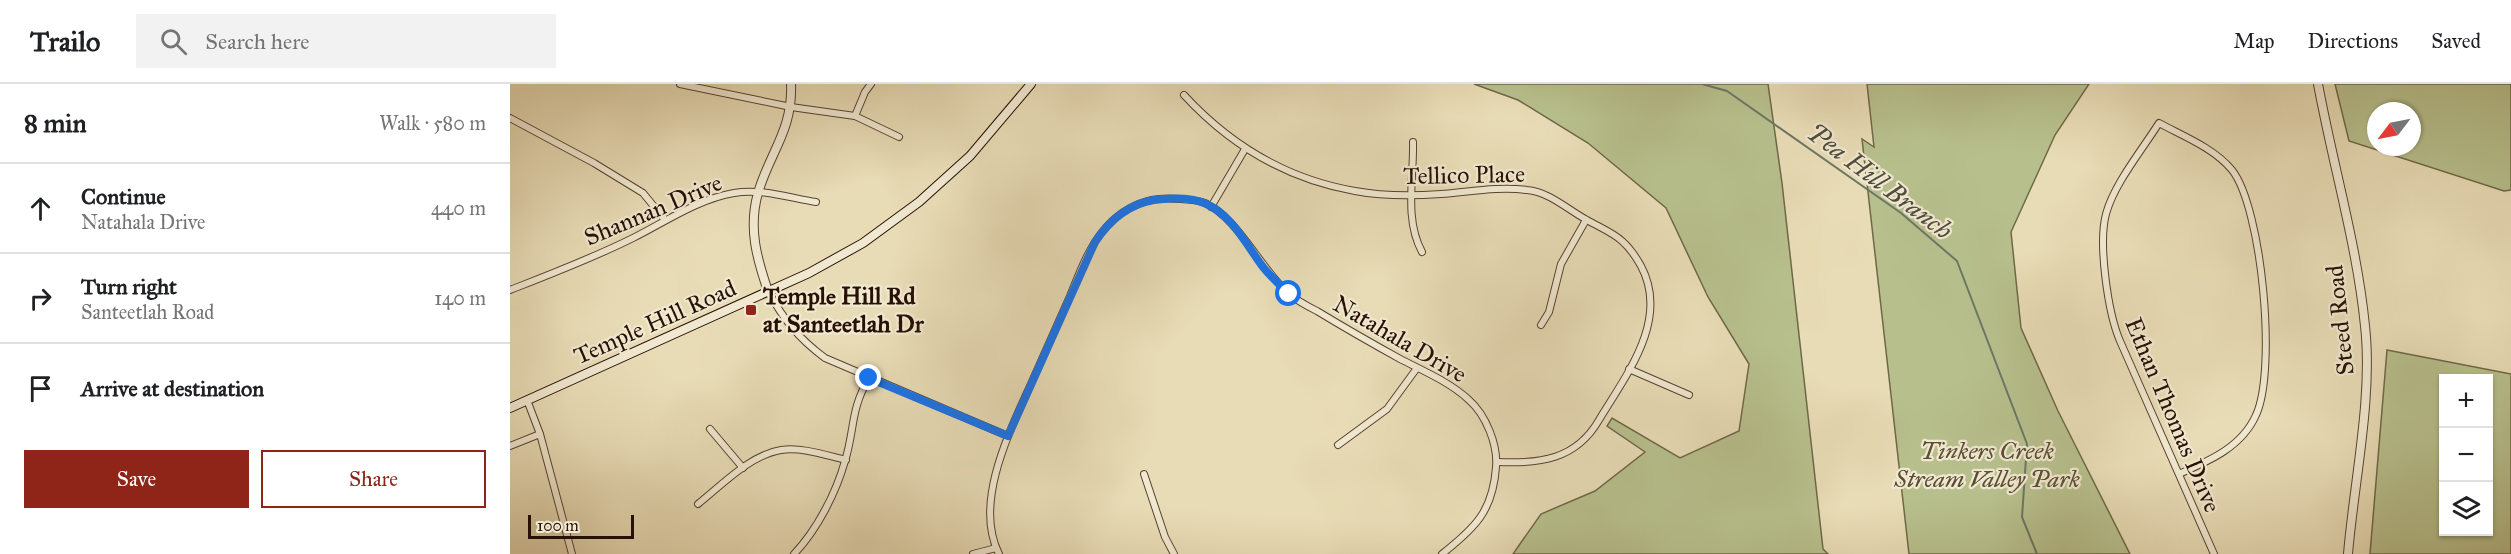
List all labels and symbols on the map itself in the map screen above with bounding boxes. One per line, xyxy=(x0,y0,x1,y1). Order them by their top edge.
north arrow xyxy=(2367,102,2421,156)
water label: Pea Hill Branch xyxy=(1801,116,1959,246)
street label: Tellico Place xyxy=(1403,159,1525,191)
street label: Shannan Drive xyxy=(579,167,727,253)
street label: Steed Road xyxy=(2319,263,2361,377)
street label: Temple Hill Road xyxy=(569,273,741,371)
route start xyxy=(1275,280,1301,306)
place label: Temple Hill Rd at Santeetlah Dr xyxy=(762,281,925,339)
street label: Natahala Drive xyxy=(1328,289,1472,389)
marker: Temple Hill Rd at Santeetlah Dr xyxy=(744,303,758,317)
street label: Ethan Thomas Drive xyxy=(2118,313,2228,517)
route end xyxy=(855,364,881,390)
park label: Tinkers Creek Stream Valley Park xyxy=(1893,436,2080,494)
scale bar xyxy=(528,512,634,540)

